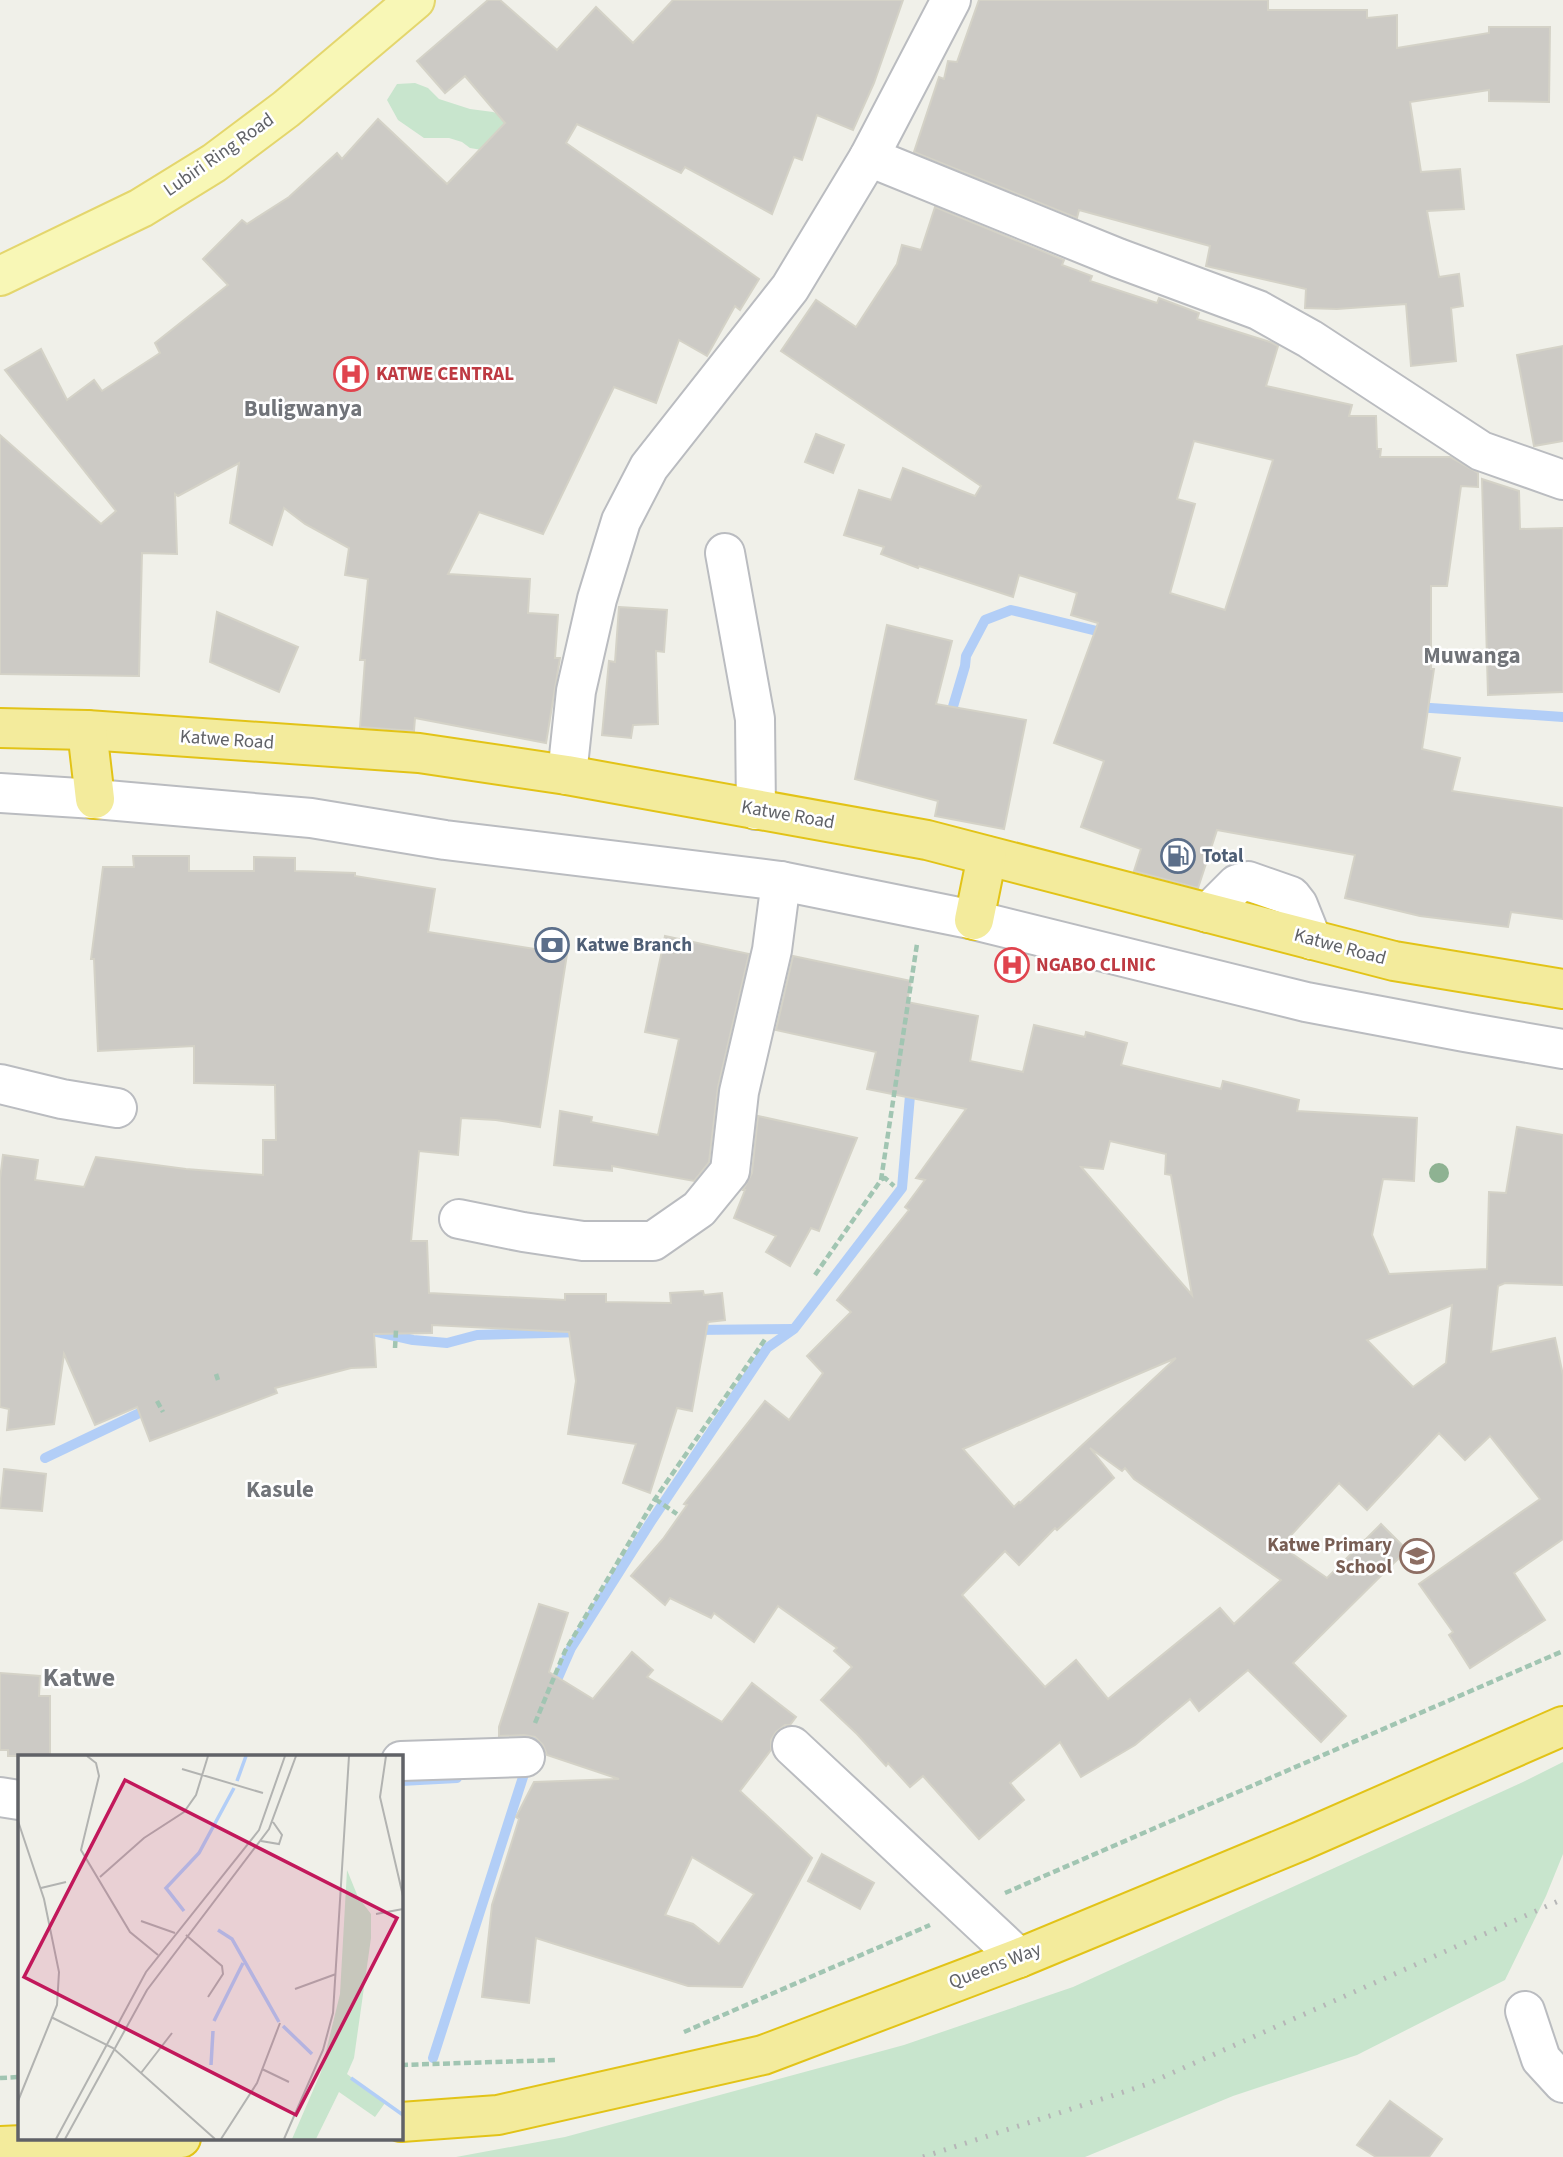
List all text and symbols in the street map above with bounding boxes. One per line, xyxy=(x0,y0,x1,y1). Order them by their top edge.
street label: Lubiri Ring Road xyxy=(158,107,280,203)
hospital icon: KATWE CENTRAL xyxy=(332,355,370,393)
place label: KATWE CENTRAL xyxy=(376,361,514,388)
district label: Buligwanya xyxy=(244,392,362,425)
district label: Muwanga xyxy=(1423,639,1521,672)
street label: Katwe Road xyxy=(179,723,275,757)
street label: Katwe Road xyxy=(739,794,837,836)
fuel station icon: Total xyxy=(1159,837,1197,875)
place label: Total xyxy=(1202,843,1244,870)
street label: Katwe Road xyxy=(1291,922,1389,972)
bank icon: Katwe Branch xyxy=(533,926,571,964)
place label: Katwe Branch xyxy=(576,932,692,959)
hospital icon: NGABO CLINIC xyxy=(993,946,1031,984)
place label: NGABO CLINIC xyxy=(1036,952,1156,979)
district label: Kasule xyxy=(246,1473,314,1506)
place label: Katwe Primary School xyxy=(1267,1532,1393,1581)
school or university icon: Katwe Primary School xyxy=(1398,1537,1436,1575)
district label: Katwe xyxy=(43,1659,115,1696)
inset map xyxy=(18,1755,402,2140)
street label: Queens Way xyxy=(945,1936,1045,1996)

